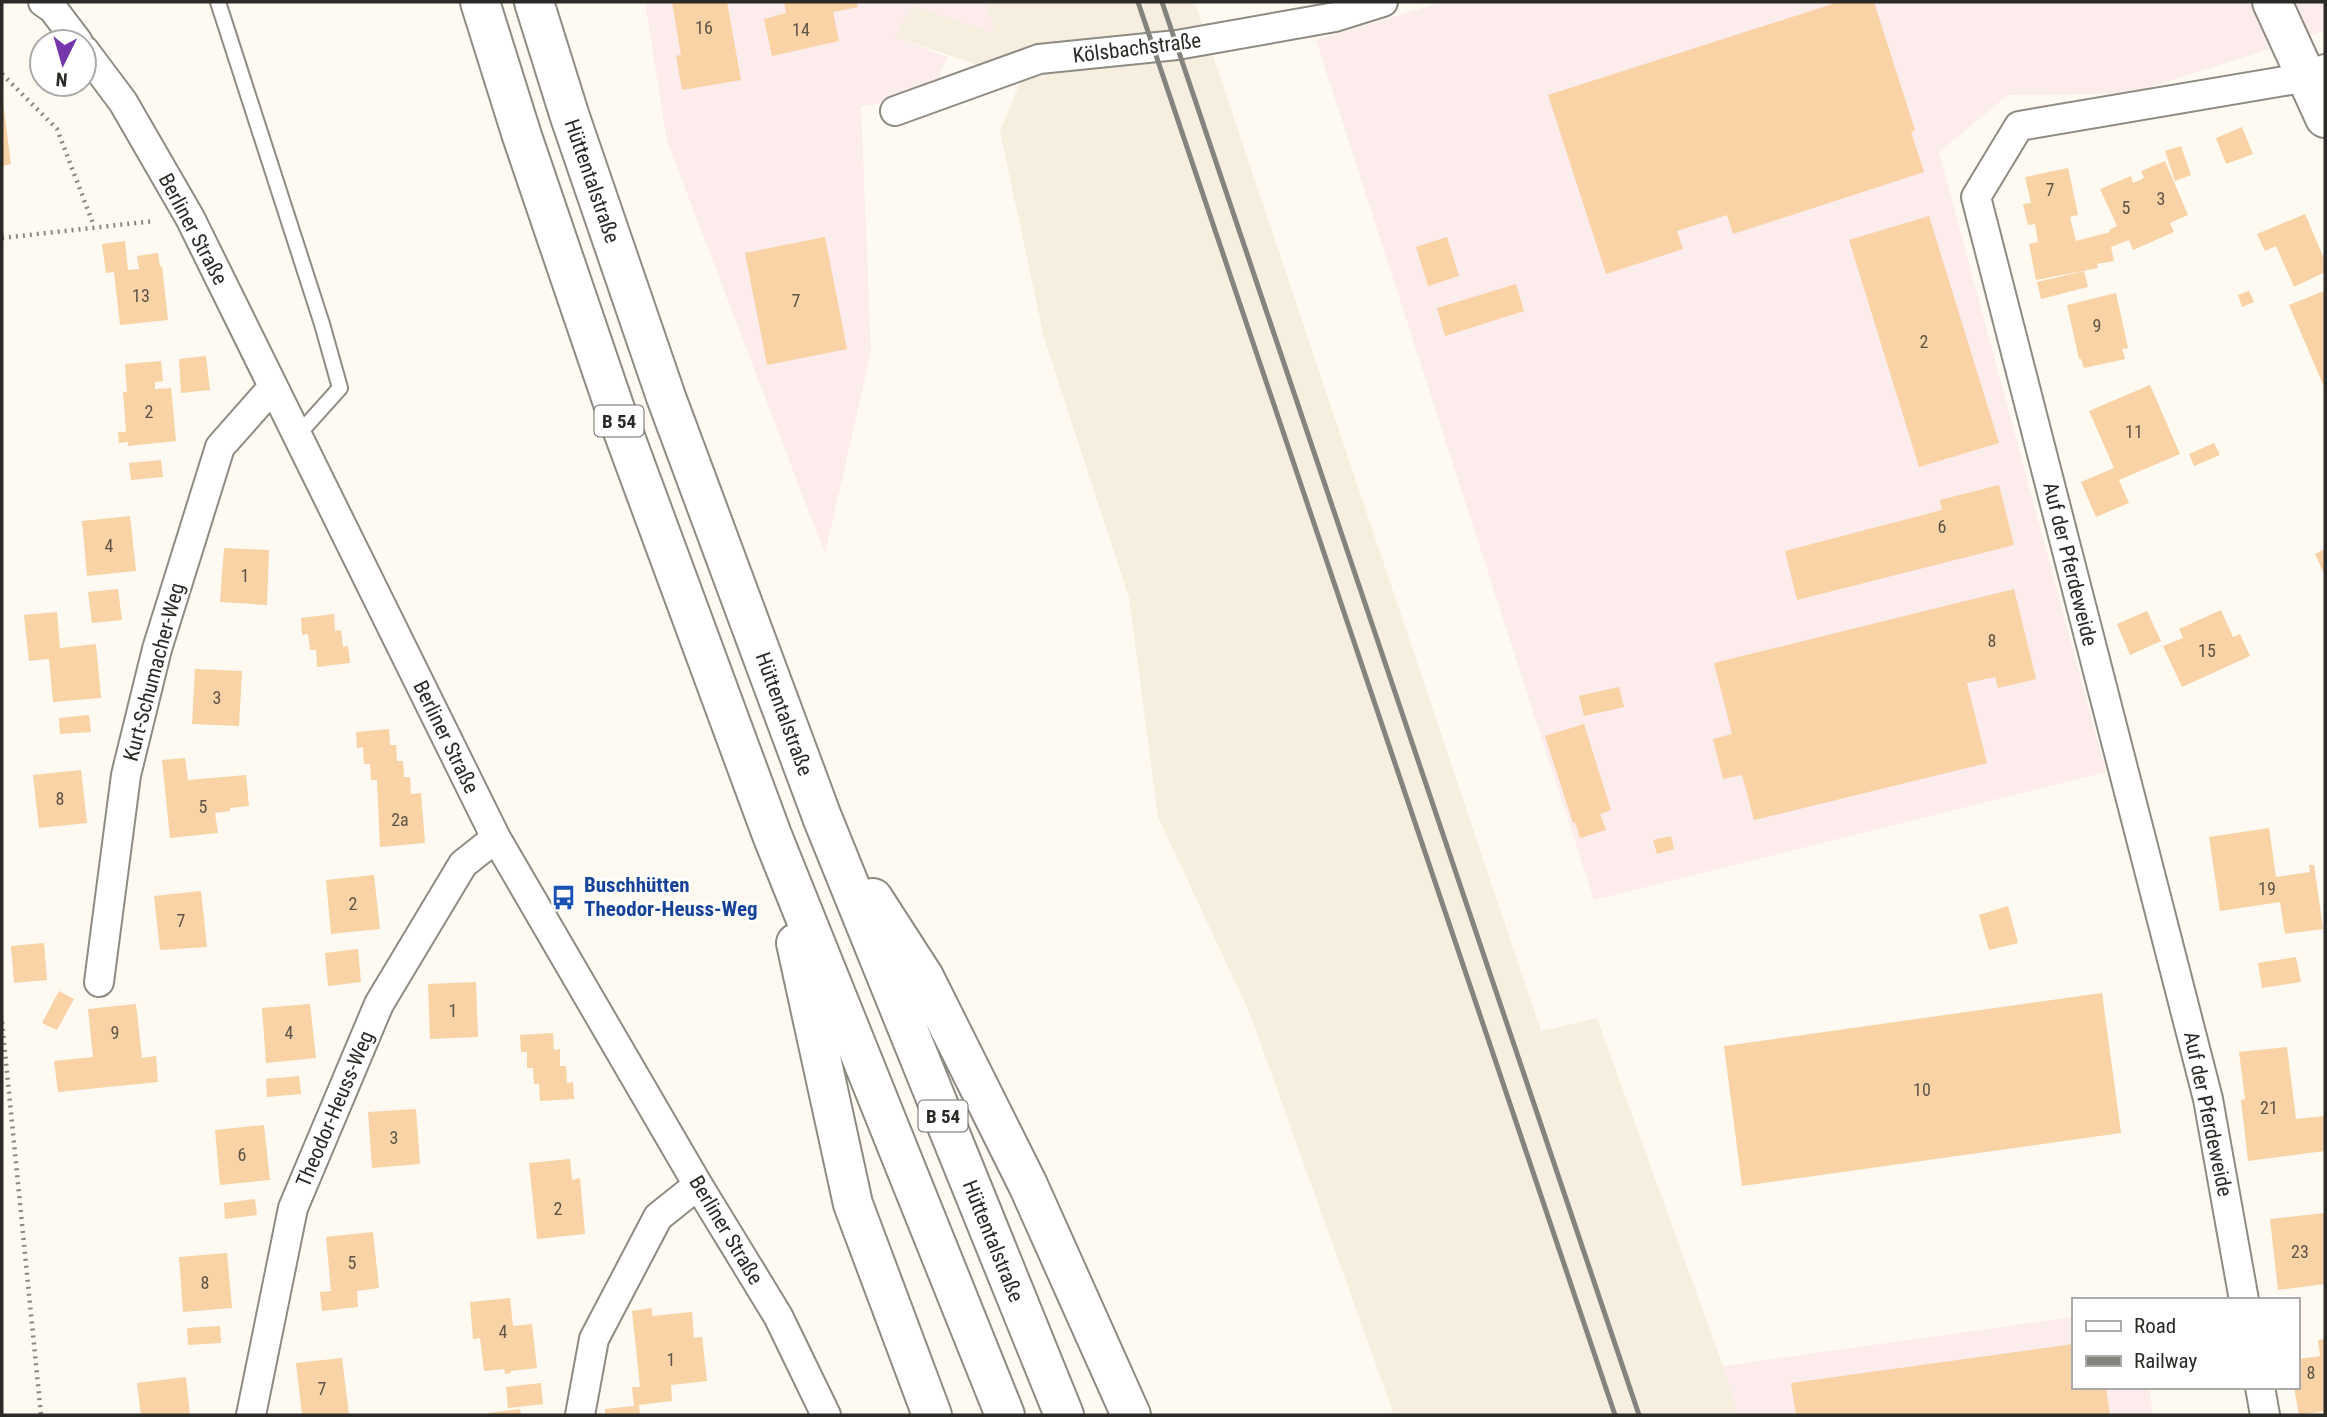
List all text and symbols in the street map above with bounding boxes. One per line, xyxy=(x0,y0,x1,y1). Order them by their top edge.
house number: 16 xyxy=(695,17,713,38)
house number: 14 xyxy=(792,19,810,40)
north arrow xyxy=(28,28,98,98)
street label: Kölsbachstraße xyxy=(1072,28,1203,68)
text: N xyxy=(55,67,68,91)
street label: Hüttentalstraße xyxy=(560,116,624,246)
street label: Berliner Straße xyxy=(154,169,232,289)
house number: 7 xyxy=(2046,179,2055,200)
house number: 3 xyxy=(2157,188,2165,209)
house number: 5 xyxy=(2122,197,2131,218)
house number: 13 xyxy=(132,285,150,306)
house number: 7 xyxy=(792,290,801,311)
house number: 9 xyxy=(2093,315,2101,336)
house number: 2 xyxy=(1920,331,1929,352)
house number: 2 xyxy=(145,401,154,422)
road number: B 54 xyxy=(594,406,644,436)
house number: 11 xyxy=(2125,421,2143,442)
street label: Auf der Pferdeweide xyxy=(2038,480,2102,649)
house number: 6 xyxy=(1938,516,1946,537)
house number: 4 xyxy=(105,535,114,556)
house number: 1 xyxy=(241,565,249,586)
street label: Kurt-Schumacher-Weg xyxy=(119,580,189,764)
house number: 8 xyxy=(1988,630,1996,651)
house number: 15 xyxy=(2198,640,2216,661)
street label: Hüttentalstraße xyxy=(751,649,817,779)
street label: Berliner Straße xyxy=(408,677,484,797)
house number: 3 xyxy=(213,687,221,708)
house number: 8 xyxy=(56,788,64,809)
house number: 5 xyxy=(199,796,208,817)
house number: 2a xyxy=(391,809,409,830)
place label: Buschhütten Theodor-Heuss-Weg xyxy=(584,873,758,921)
house number: 19 xyxy=(2258,878,2276,899)
bus stop icon: Buschhütten Theodor-Heuss-Weg xyxy=(550,883,578,911)
house number: 2 xyxy=(349,893,358,914)
house number: 7 xyxy=(177,910,186,931)
house number: 1 xyxy=(449,1000,457,1021)
house number: 9 xyxy=(111,1022,119,1043)
house number: 4 xyxy=(285,1022,294,1043)
street label: Theodor-Heuss-Weg xyxy=(291,1027,379,1191)
street label: Auf der Pferdeweide xyxy=(2179,1029,2237,1199)
house number: 10 xyxy=(1913,1079,1931,1100)
house number: 21 xyxy=(2260,1097,2278,1118)
road number: B 54 xyxy=(918,1100,968,1132)
house number: 3 xyxy=(390,1127,398,1148)
house number: 6 xyxy=(238,1144,246,1165)
street label: Berliner Straße xyxy=(684,1171,768,1289)
street label: Hüttentalstraße xyxy=(958,1177,1028,1306)
house number: 2 xyxy=(554,1198,563,1219)
house number: 23 xyxy=(2291,1241,2309,1262)
house number: 5 xyxy=(348,1252,357,1273)
house number: 8 xyxy=(201,1272,209,1293)
legend xyxy=(2072,1298,2299,1389)
text: Road xyxy=(2134,1314,2176,1338)
house number: 4 xyxy=(499,1321,508,1342)
house number: 1 xyxy=(667,1349,675,1370)
text: Railway xyxy=(2134,1349,2197,1373)
house number: 8 xyxy=(2307,1362,2315,1383)
house number: 7 xyxy=(318,1378,327,1399)

